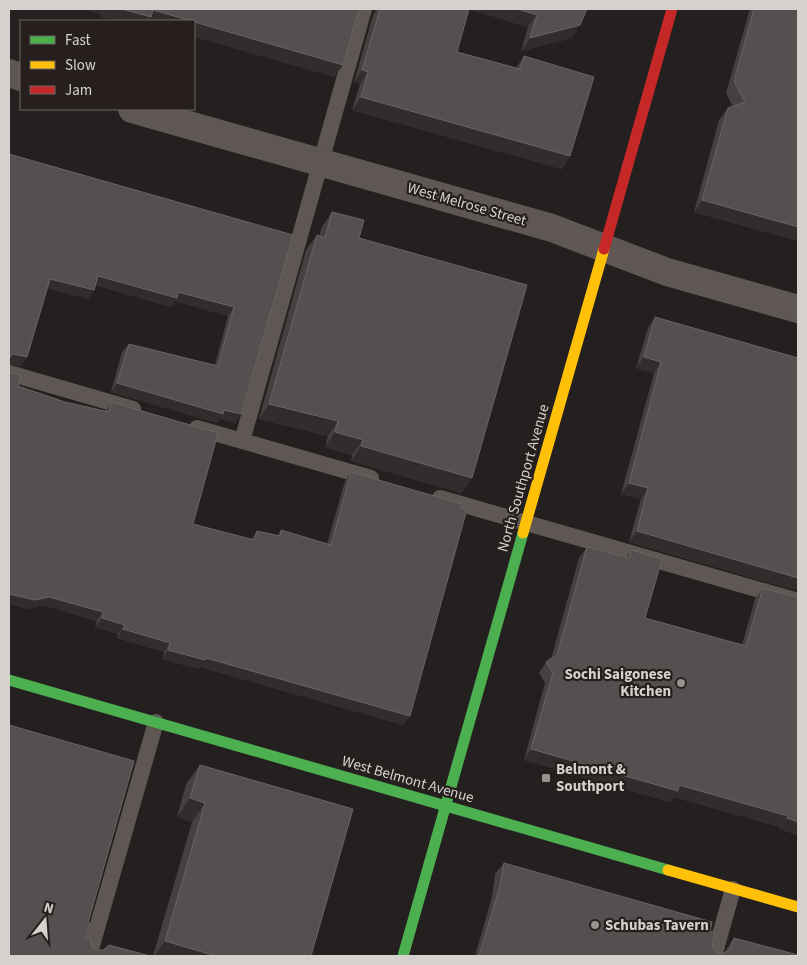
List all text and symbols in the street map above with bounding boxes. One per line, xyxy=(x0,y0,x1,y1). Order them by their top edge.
legend xyxy=(20,20,195,110)
text: Fast xyxy=(65,30,91,51)
text: Slow xyxy=(65,55,96,76)
text: Jam xyxy=(65,80,92,101)
street label: West Melrose Street xyxy=(405,177,529,232)
street label: North Southport Avenue xyxy=(492,402,555,554)
place label: Sochi Saigonese Kitchen xyxy=(564,664,671,702)
marker: Sochi Saigonese Kitchen xyxy=(675,677,687,689)
street label: West Belmont Avenue xyxy=(339,751,476,808)
place label: Belmont & Southport xyxy=(556,759,626,797)
marker: Belmont & Southport xyxy=(540,772,552,784)
north arrow xyxy=(20,895,70,945)
text: N xyxy=(41,898,56,919)
place label: Schubas Tavern xyxy=(605,915,709,936)
marker: Schubas Tavern xyxy=(589,919,601,931)

